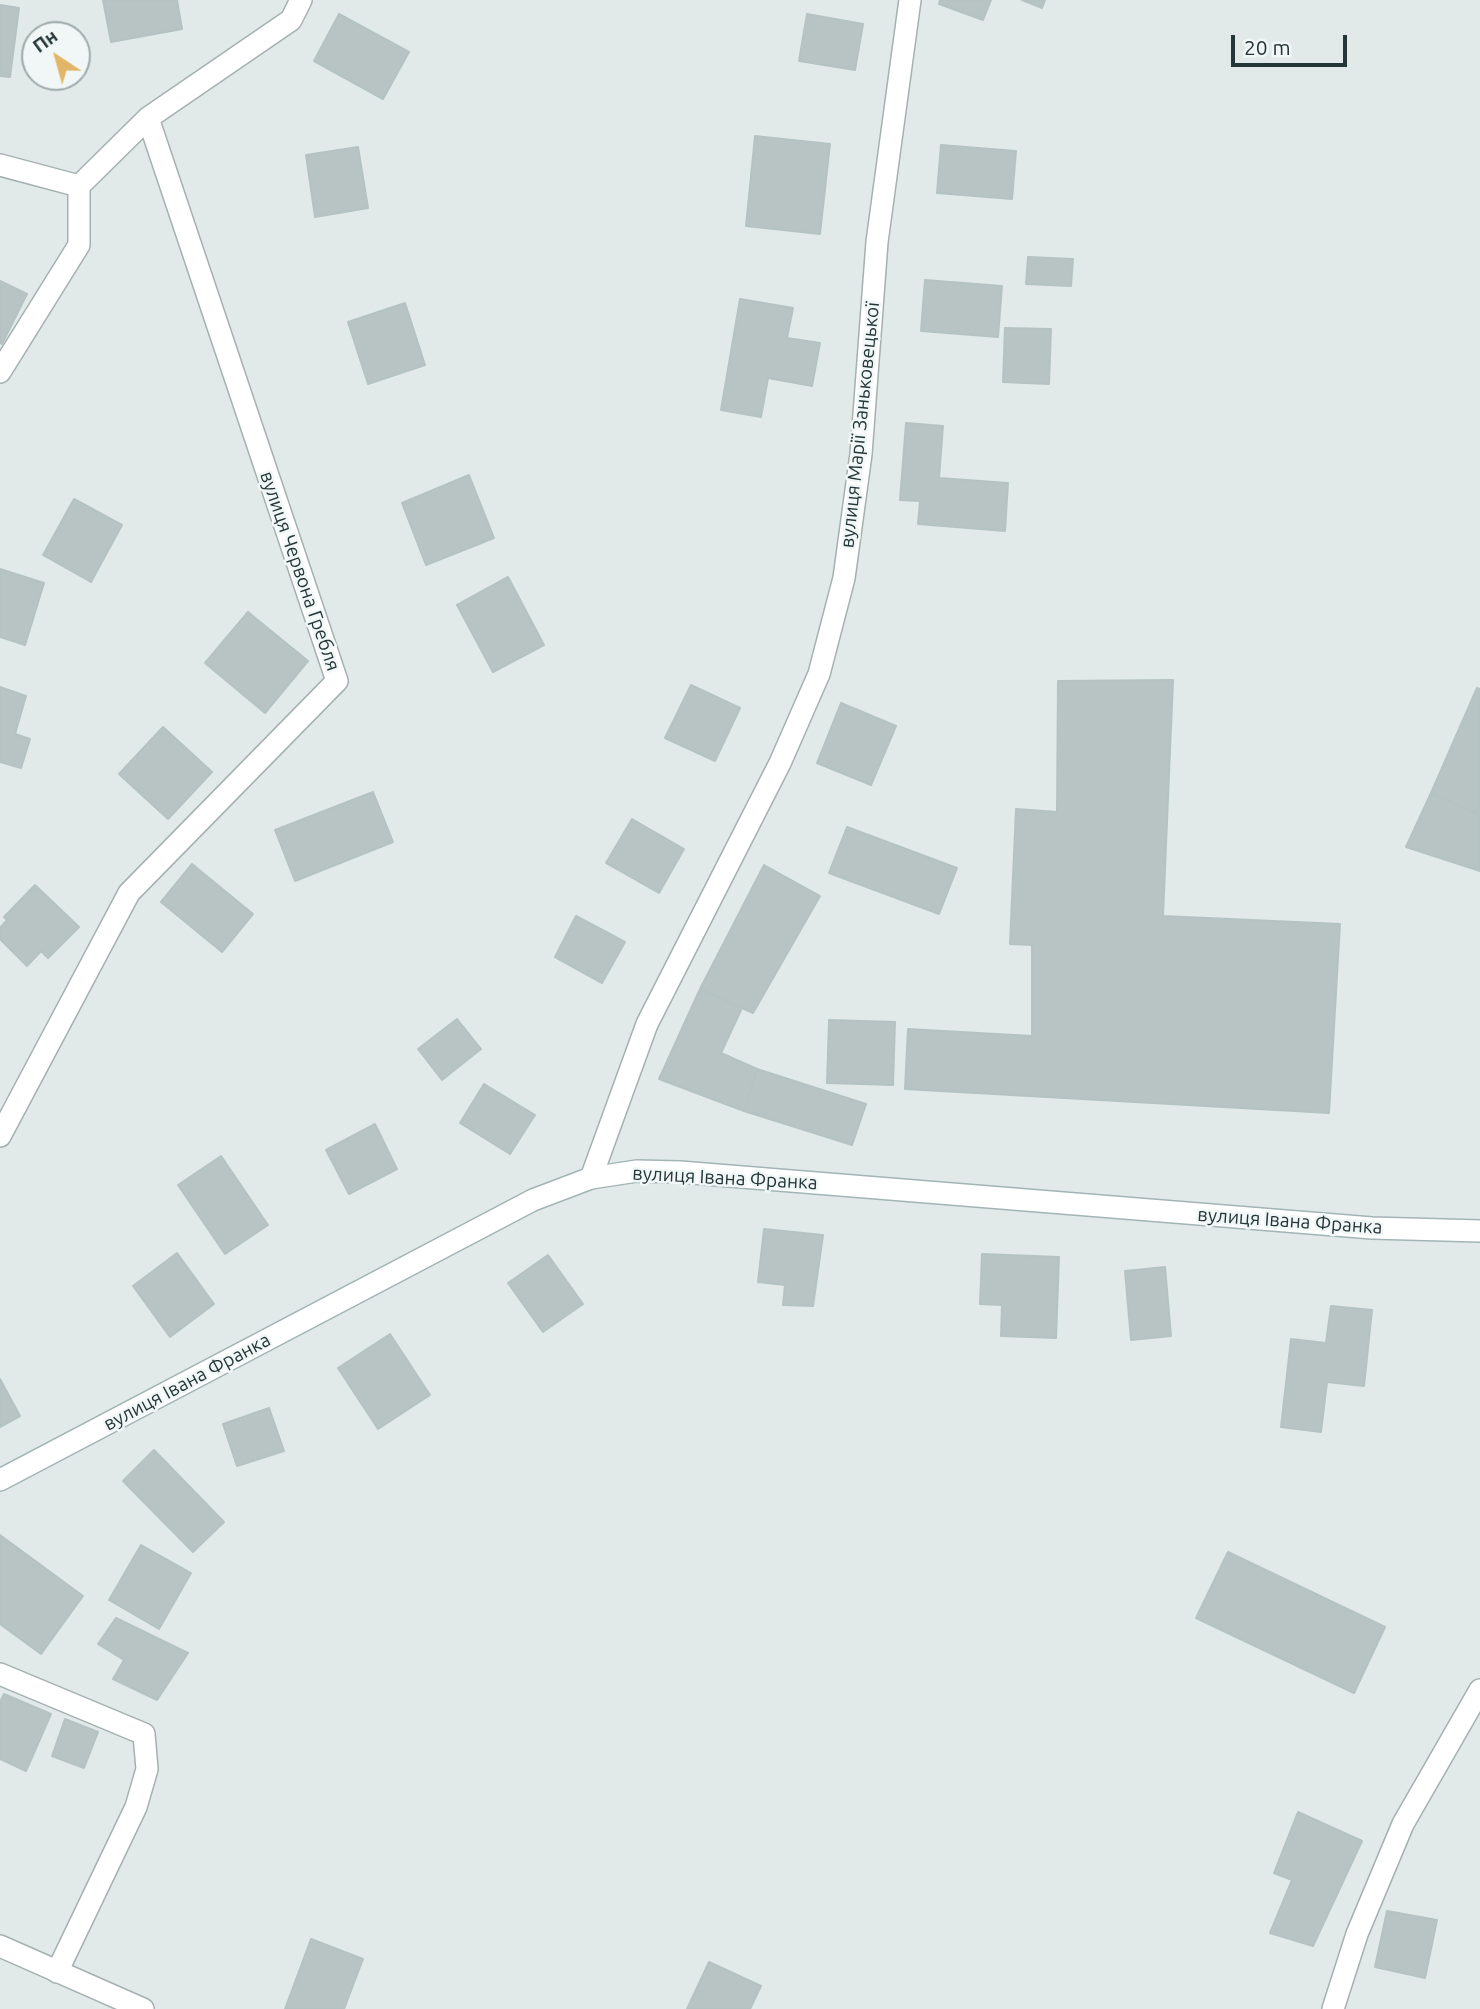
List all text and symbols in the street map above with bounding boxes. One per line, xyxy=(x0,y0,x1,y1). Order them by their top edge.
north arrow xyxy=(21,21,91,91)
scale bar xyxy=(1235,21,1350,65)
text: Пн xyxy=(28,24,61,57)
text: 20 m xyxy=(1244,35,1291,59)
street label: вулиця Марії Заньковецької xyxy=(836,301,884,549)
street label: вулиця Червона Гребля xyxy=(255,468,345,674)
street label: вулиця Івана Франка xyxy=(632,1162,818,1194)
street label: вулиця Івана Франка xyxy=(1197,1203,1383,1239)
street label: вулиця Івана Франка xyxy=(100,1328,274,1436)

